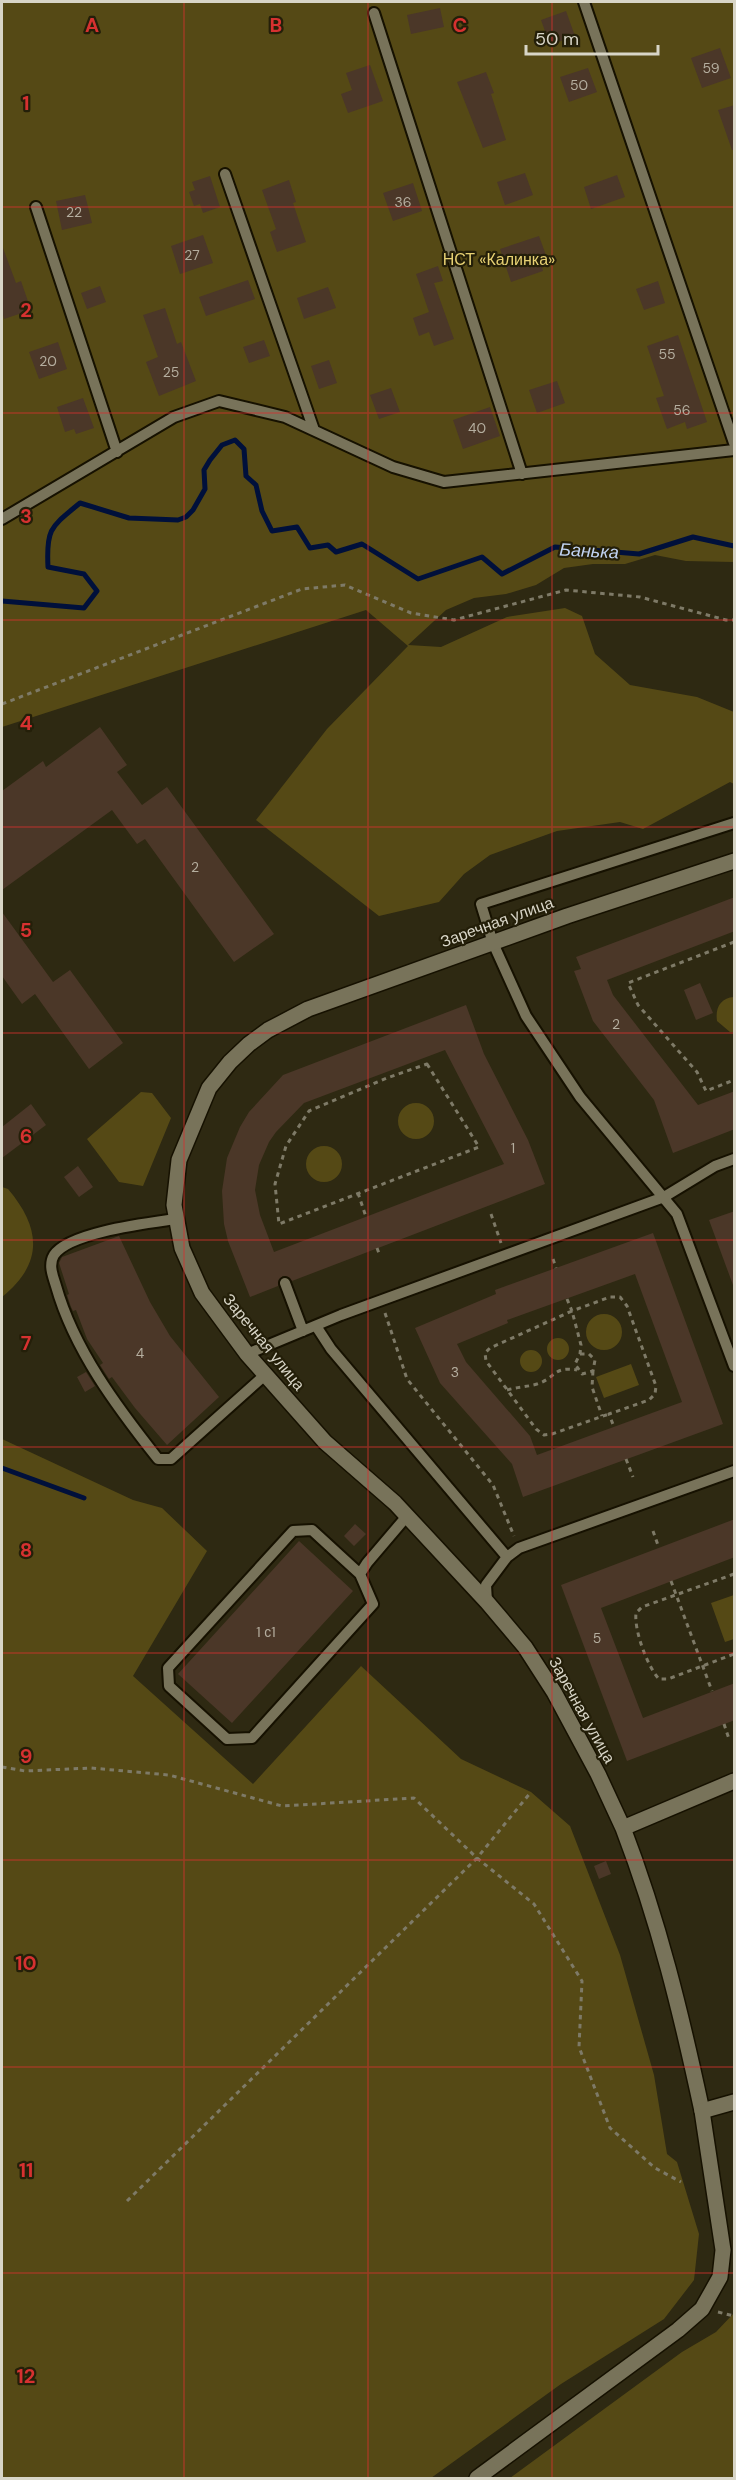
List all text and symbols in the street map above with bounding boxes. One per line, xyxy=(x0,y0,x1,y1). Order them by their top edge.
text: A xyxy=(85,12,99,38)
text: B xyxy=(270,12,282,38)
text: C xyxy=(453,12,467,38)
scale bar xyxy=(526,18,658,56)
text: 50 m xyxy=(535,27,579,51)
house number: 59 xyxy=(703,59,720,77)
house number: 50 xyxy=(570,76,588,94)
text: 1 xyxy=(22,90,30,116)
house number: 36 xyxy=(394,193,412,211)
house number: 22 xyxy=(66,203,82,221)
house number: 27 xyxy=(184,246,200,264)
park label: НСТ «Калинка» xyxy=(443,249,555,270)
text: 2 xyxy=(20,297,32,323)
house number: 55 xyxy=(658,345,676,363)
house number: 20 xyxy=(39,352,57,370)
house number: 25 xyxy=(163,363,179,381)
house number: 56 xyxy=(673,401,691,419)
house number: 40 xyxy=(468,419,486,437)
text: 3 xyxy=(20,503,32,529)
water label: Банька xyxy=(559,537,619,565)
text: 4 xyxy=(20,710,33,736)
house number: 2 xyxy=(191,858,199,876)
street label: Заречная улица xyxy=(438,892,557,952)
text: 5 xyxy=(20,917,32,943)
house number: 2 xyxy=(612,1015,620,1033)
text: 6 xyxy=(20,1123,32,1149)
house number: 1 xyxy=(511,1139,515,1157)
street label: Заречная улица xyxy=(218,1289,310,1395)
text: 7 xyxy=(21,1330,32,1356)
house number: 4 xyxy=(136,1344,145,1362)
house number: 3 xyxy=(451,1363,459,1381)
text: 8 xyxy=(20,1537,32,1563)
house number: 1 с1 xyxy=(256,1623,276,1641)
house number: 5 xyxy=(593,1629,601,1647)
street label: Заречная улица xyxy=(544,1653,620,1767)
text: 9 xyxy=(20,1743,32,1769)
text: 10 xyxy=(15,1950,37,1976)
text: 11 xyxy=(19,2157,33,2183)
text: 12 xyxy=(17,2363,35,2389)

